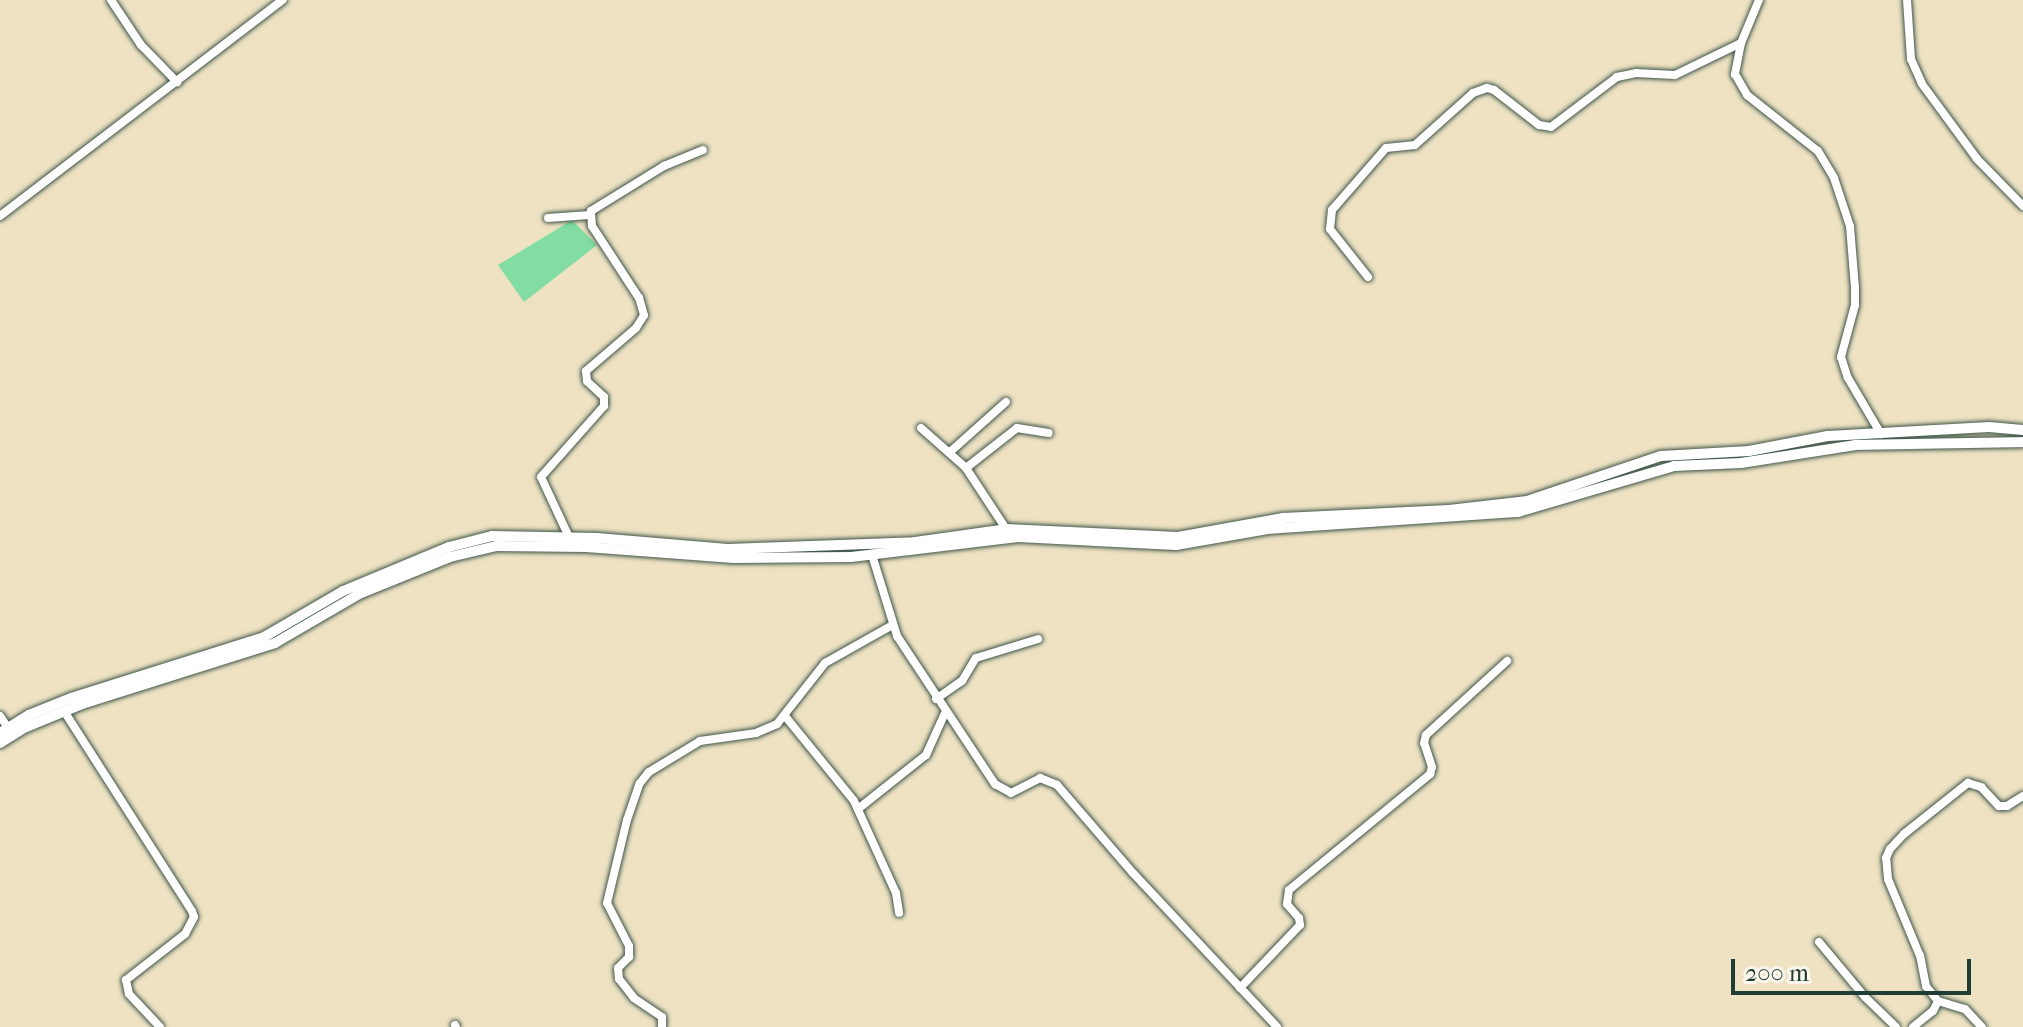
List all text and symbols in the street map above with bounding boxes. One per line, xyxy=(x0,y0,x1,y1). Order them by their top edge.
scale bar xyxy=(1735,943,1975,993)
text: 200 m xyxy=(1745,959,1809,987)

